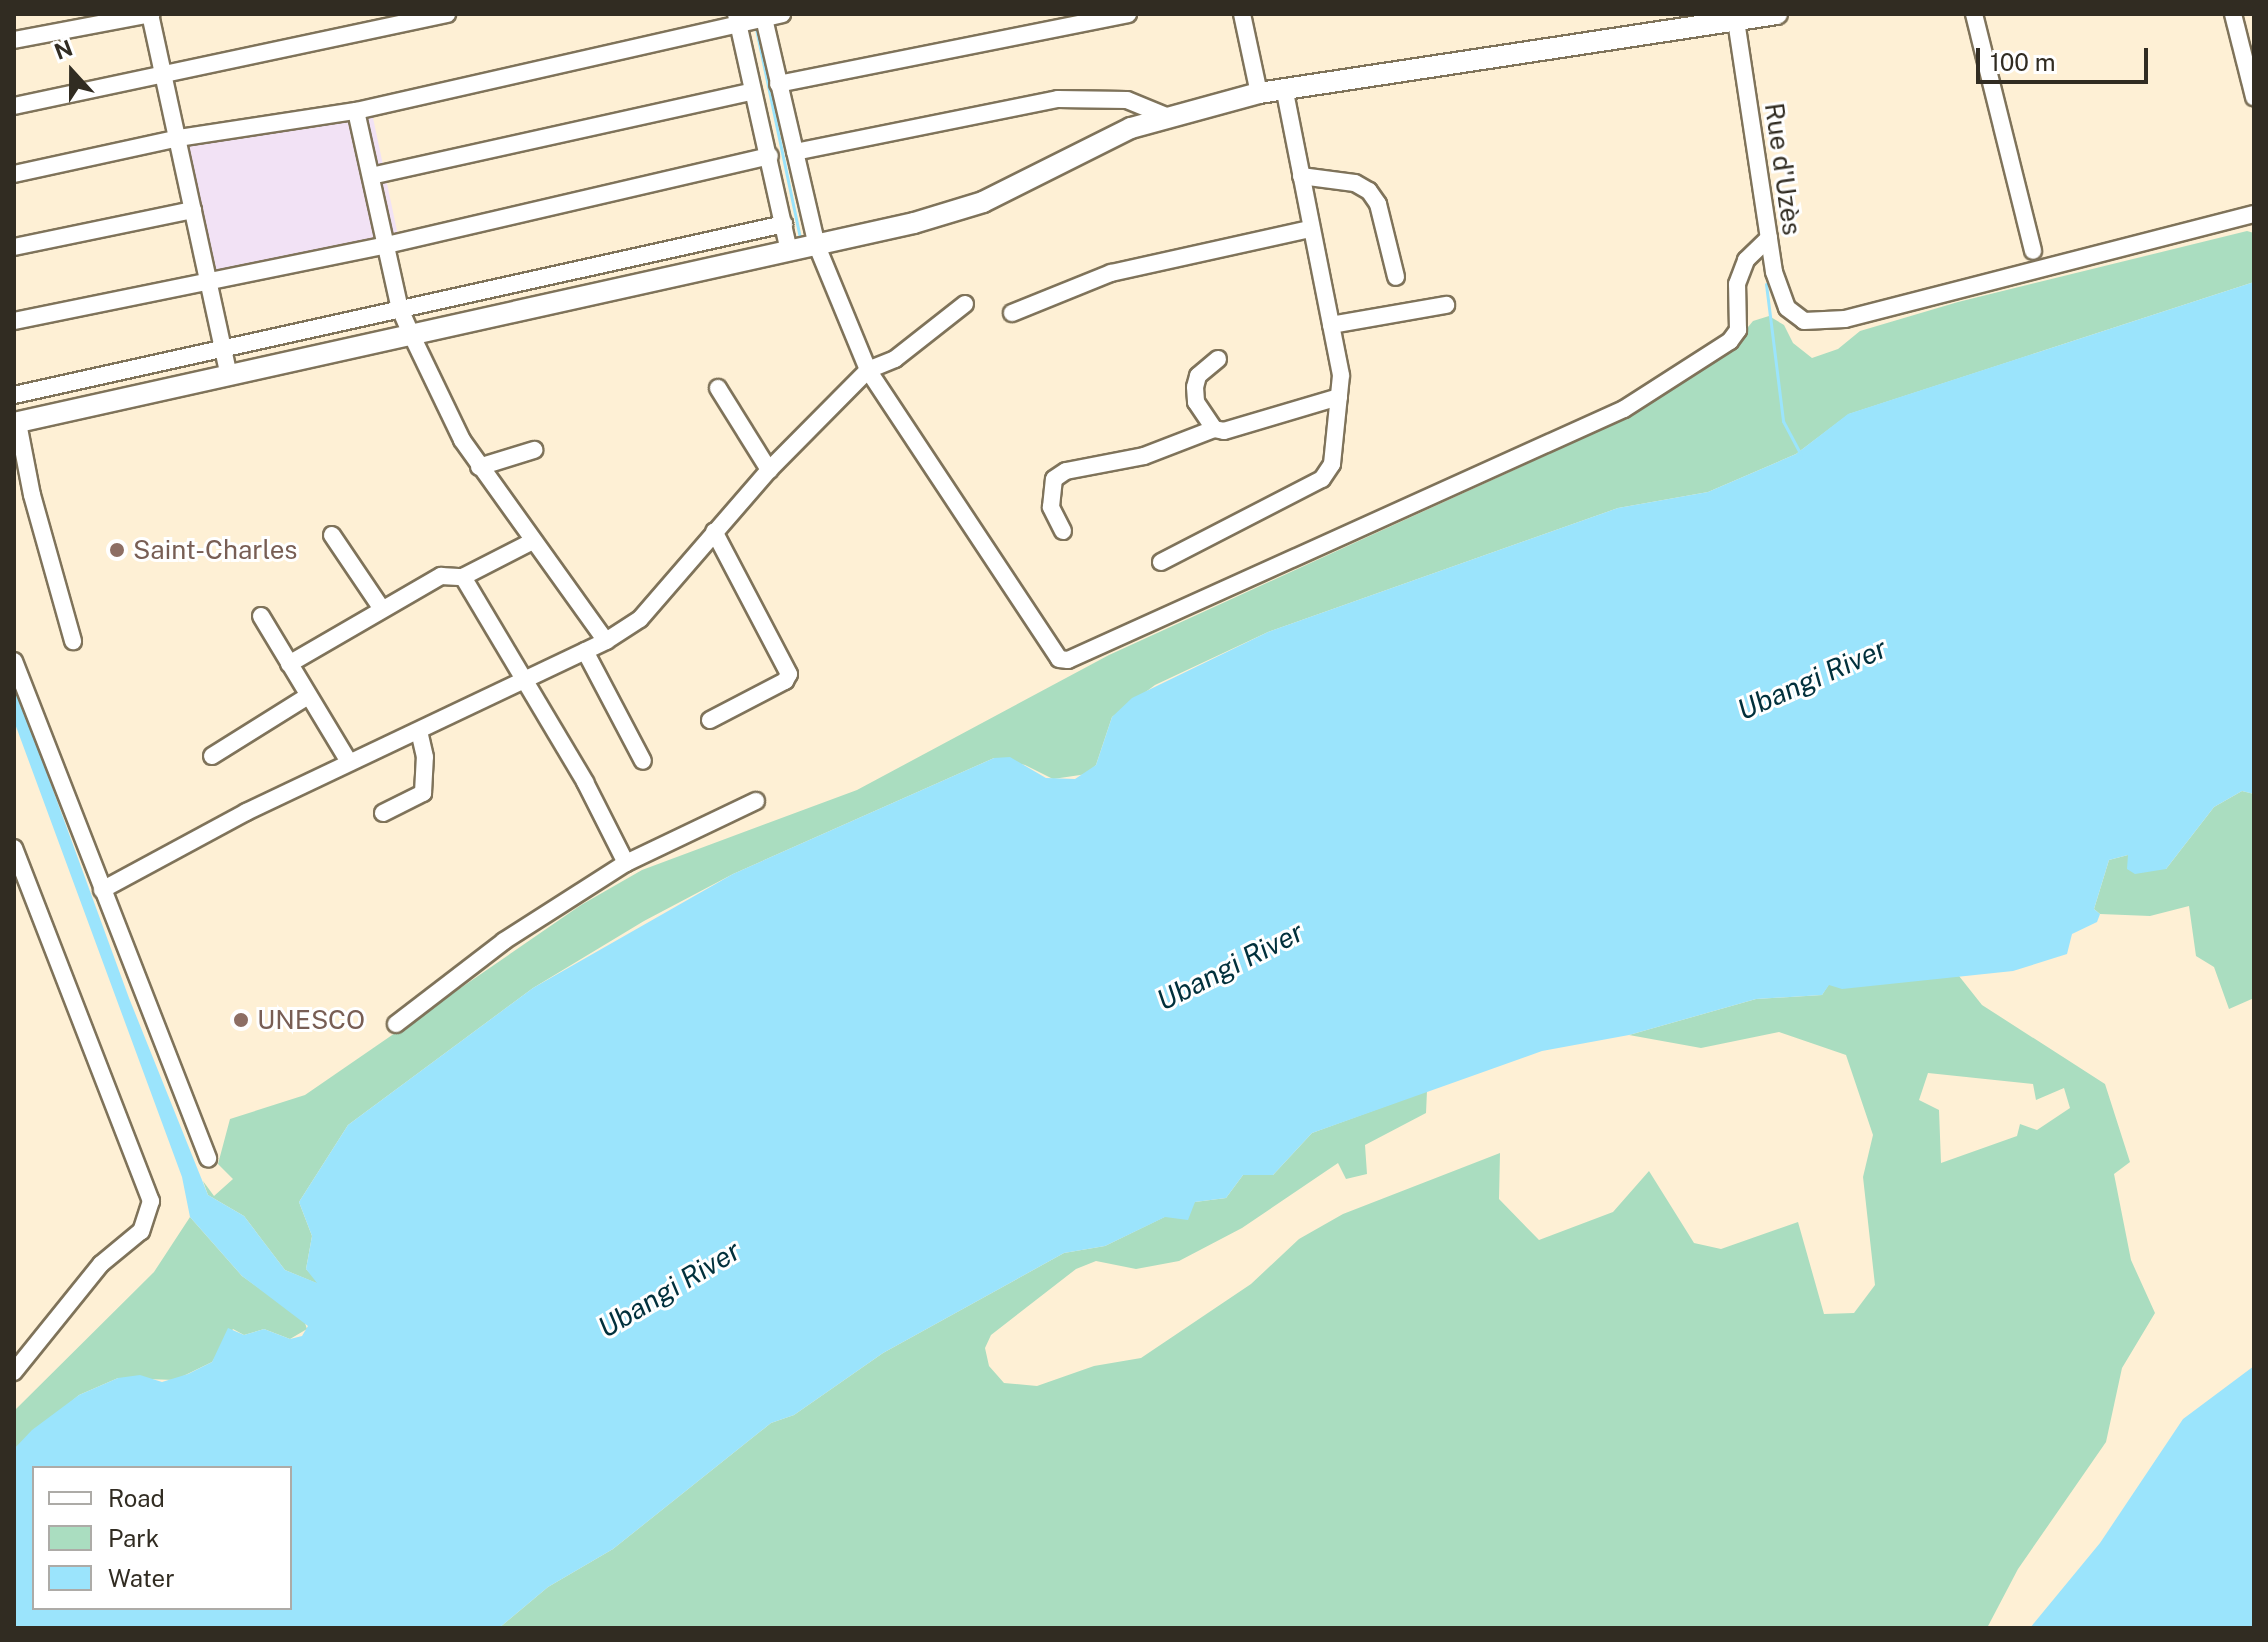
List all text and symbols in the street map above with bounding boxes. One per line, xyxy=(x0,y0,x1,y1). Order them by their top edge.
north arrow xyxy=(32,32,112,112)
scale bar xyxy=(1980,32,2152,82)
text: N xyxy=(51,34,76,65)
text: 100 m xyxy=(1990,48,2056,76)
street label: Rue d'Uzès xyxy=(1758,101,1808,237)
place label: Saint-Charles xyxy=(133,534,297,566)
marker: Saint-Charles xyxy=(108,541,126,559)
water label: Ubangi River xyxy=(1732,631,1892,727)
water label: Ubangi River xyxy=(1151,915,1309,1017)
place label: UNESCO xyxy=(257,1004,365,1036)
marker: UNESCO xyxy=(232,1011,250,1029)
water label: Ubangi River xyxy=(592,1233,746,1345)
legend xyxy=(32,1466,292,1610)
text: Road xyxy=(108,1484,165,1512)
text: Park xyxy=(108,1524,159,1552)
text: Water xyxy=(108,1564,175,1592)

